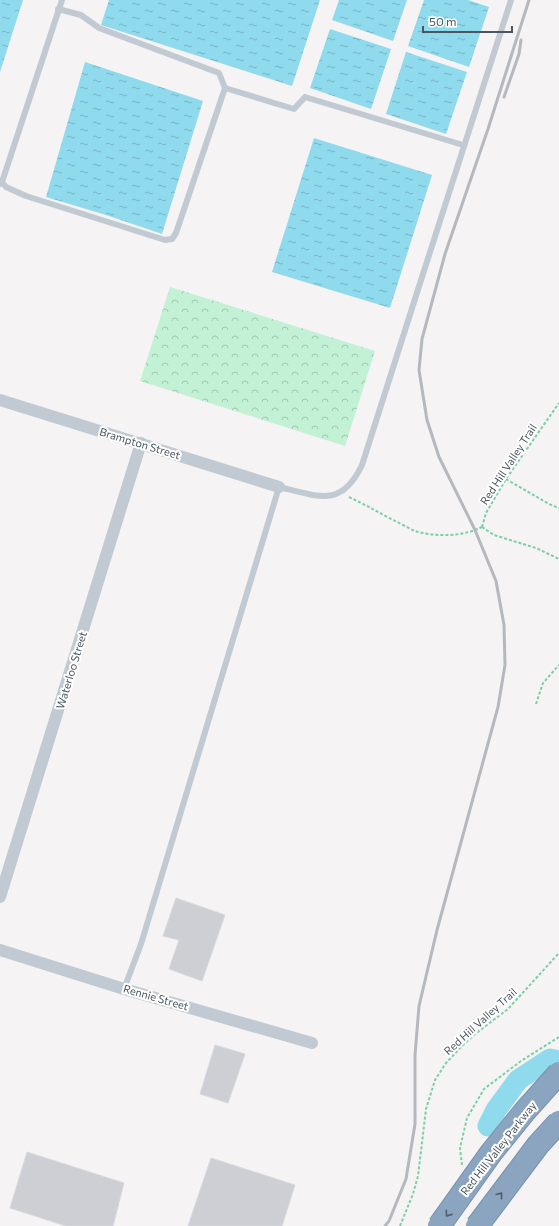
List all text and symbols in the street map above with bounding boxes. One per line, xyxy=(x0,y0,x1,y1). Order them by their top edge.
scale bar xyxy=(423,8,512,34)
text: 50 m xyxy=(429,14,457,28)
street label: Red Hill Valley Trail xyxy=(477,421,539,507)
street label: Brampton Street xyxy=(98,425,182,462)
street label: Waterloo Street xyxy=(53,629,89,710)
street label: Rennie Street xyxy=(122,981,191,1013)
street label: Red Hill Valley Trail xyxy=(441,985,519,1057)
street label: Red Hill Valley Parkway xyxy=(458,1099,539,1197)
one-way arrow xyxy=(495,1192,502,1199)
one-way arrow xyxy=(446,1209,453,1216)

